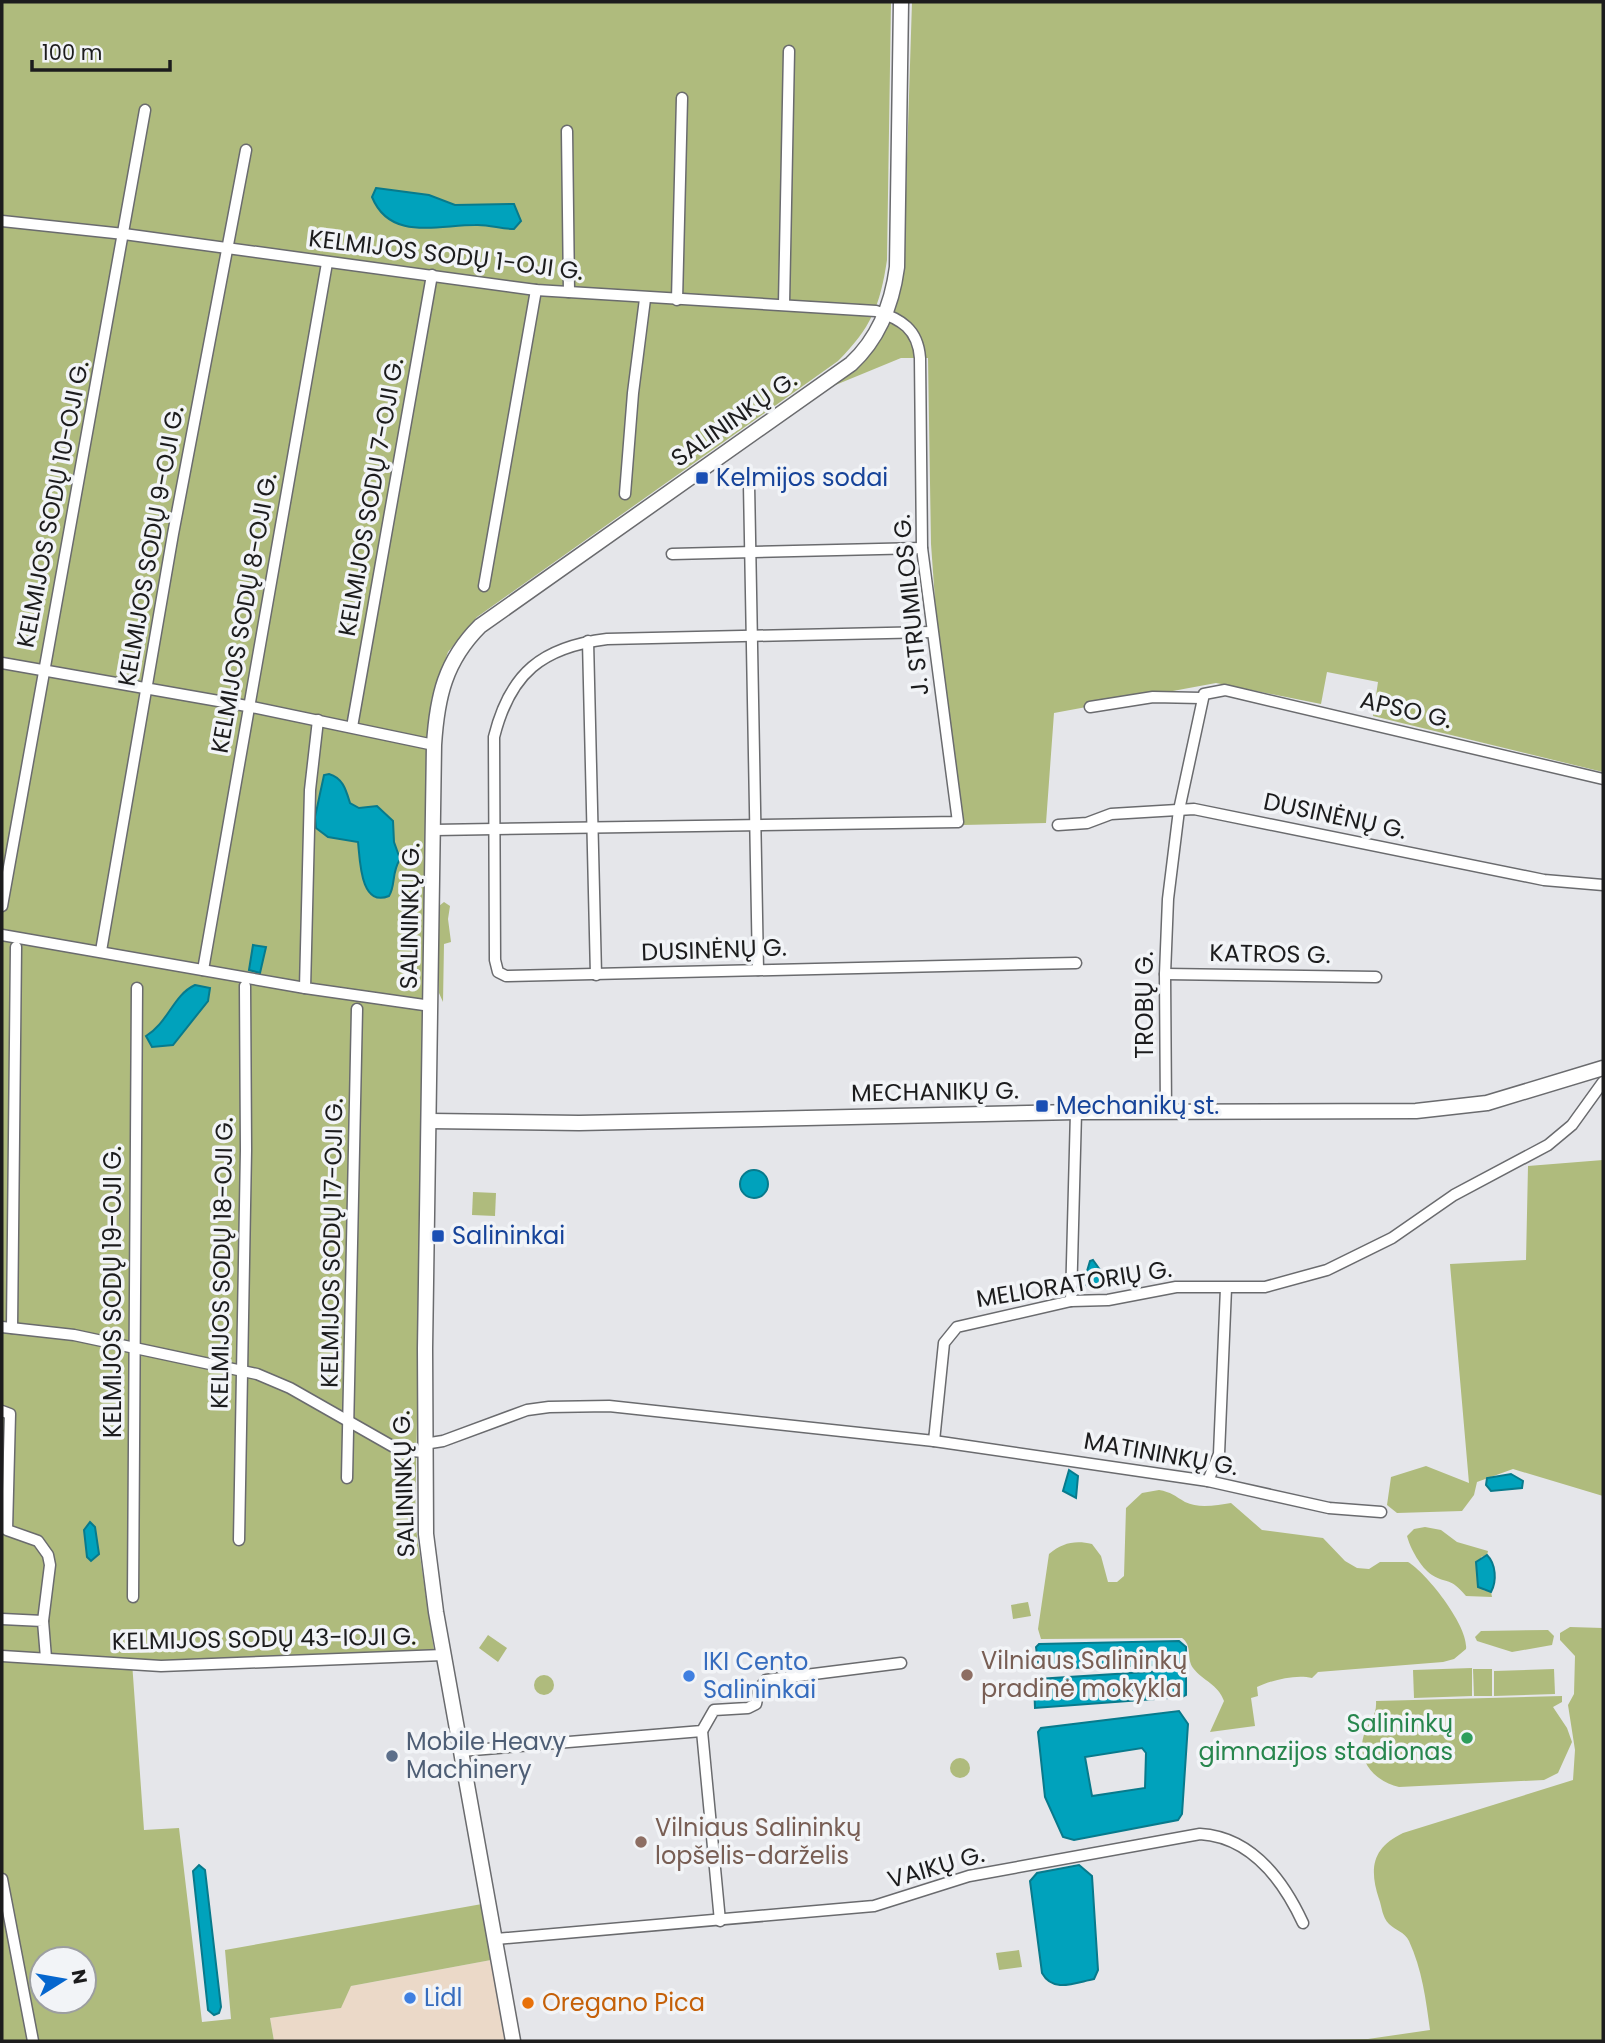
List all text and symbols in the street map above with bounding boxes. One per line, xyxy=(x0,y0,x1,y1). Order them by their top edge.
scale bar xyxy=(32,28,170,72)
text: 100 m xyxy=(42,38,102,67)
street label: KELMIJOS SODŲ 1-OJI G. xyxy=(307,221,585,288)
street label: KELMIJOS SODŲ 7-OJI G. xyxy=(330,355,411,639)
street label: KELMIJOS SODŲ 10-OJI G. xyxy=(8,358,97,650)
street label: SALININKŲ G. xyxy=(664,363,803,474)
street label: KELMIJOS SODŲ 9-OJI G. xyxy=(110,403,191,689)
place label: Kelmijos sodai xyxy=(716,461,888,494)
street label: KELMIJOS SODŲ 8-OJI G. xyxy=(203,470,284,756)
marker: Kelmijos sodai xyxy=(694,470,710,486)
street label: J. STRUMILOS G. xyxy=(885,513,936,697)
street label: APSO G. xyxy=(1357,683,1455,736)
street label: DUSINĖNŲ G. xyxy=(1260,784,1410,847)
street label: SALININKŲ G. xyxy=(392,842,427,990)
street label: DUSINĖNŲ G. xyxy=(641,930,787,969)
street label: KATROS G. xyxy=(1209,936,1331,971)
street label: TROBŲ G. xyxy=(1128,951,1161,1059)
street label: MECHANIKŲ G. xyxy=(851,1074,1019,1109)
place label: Mechanikų st. xyxy=(1056,1089,1219,1122)
street label: KELMIJOS SODŲ 17-OJI G. xyxy=(312,1098,351,1388)
marker: Mechanikų st. xyxy=(1034,1098,1050,1114)
street label: KELMIJOS SODŲ 18-OJI G. xyxy=(202,1117,241,1409)
street label: KELMIJOS SODŲ 19-OJI G. xyxy=(96,1146,129,1438)
place label: Salininkai xyxy=(452,1219,565,1252)
marker: Salininkai xyxy=(430,1228,446,1244)
street label: MELIORATORIŲ G. xyxy=(974,1252,1174,1315)
street label: SALININKŲ G. xyxy=(384,1410,423,1558)
street label: MATININKŲ G. xyxy=(1081,1424,1241,1483)
street label: KELMIJOS SODŲ 43-IOJI G. xyxy=(112,1619,416,1658)
place label: Vilniaus Salininkų pradinė mokykla xyxy=(981,1644,1187,1705)
place label: IKI Cento Salininkai xyxy=(703,1645,816,1706)
marker: Vilniaus Salininkų pradinė mokykla xyxy=(959,1667,975,1683)
marker: IKI Cento Salininkai xyxy=(681,1668,697,1684)
place label: Salininkų gimnazijos stadionas xyxy=(1198,1707,1453,1768)
place label: Mobile Heavy Machinery xyxy=(406,1725,567,1786)
marker: Salininkų gimnazijos stadionas xyxy=(1459,1730,1475,1746)
marker: Mobile Heavy Machinery xyxy=(384,1748,400,1764)
place label: Vilniaus Salininkų lopšelis-darželis xyxy=(655,1811,861,1872)
marker: Vilniaus Salininkų lopšelis-darželis xyxy=(633,1834,649,1850)
street label: VAIKŲ G. xyxy=(884,1837,988,1896)
north arrow xyxy=(28,1945,98,2015)
text: N xyxy=(65,1967,94,1986)
place label: Lidl xyxy=(424,1981,462,2014)
place label: Oregano Pica xyxy=(542,1986,705,2019)
marker: Lidl xyxy=(402,1990,418,2006)
marker: Oregano Pica xyxy=(520,1995,536,2011)

